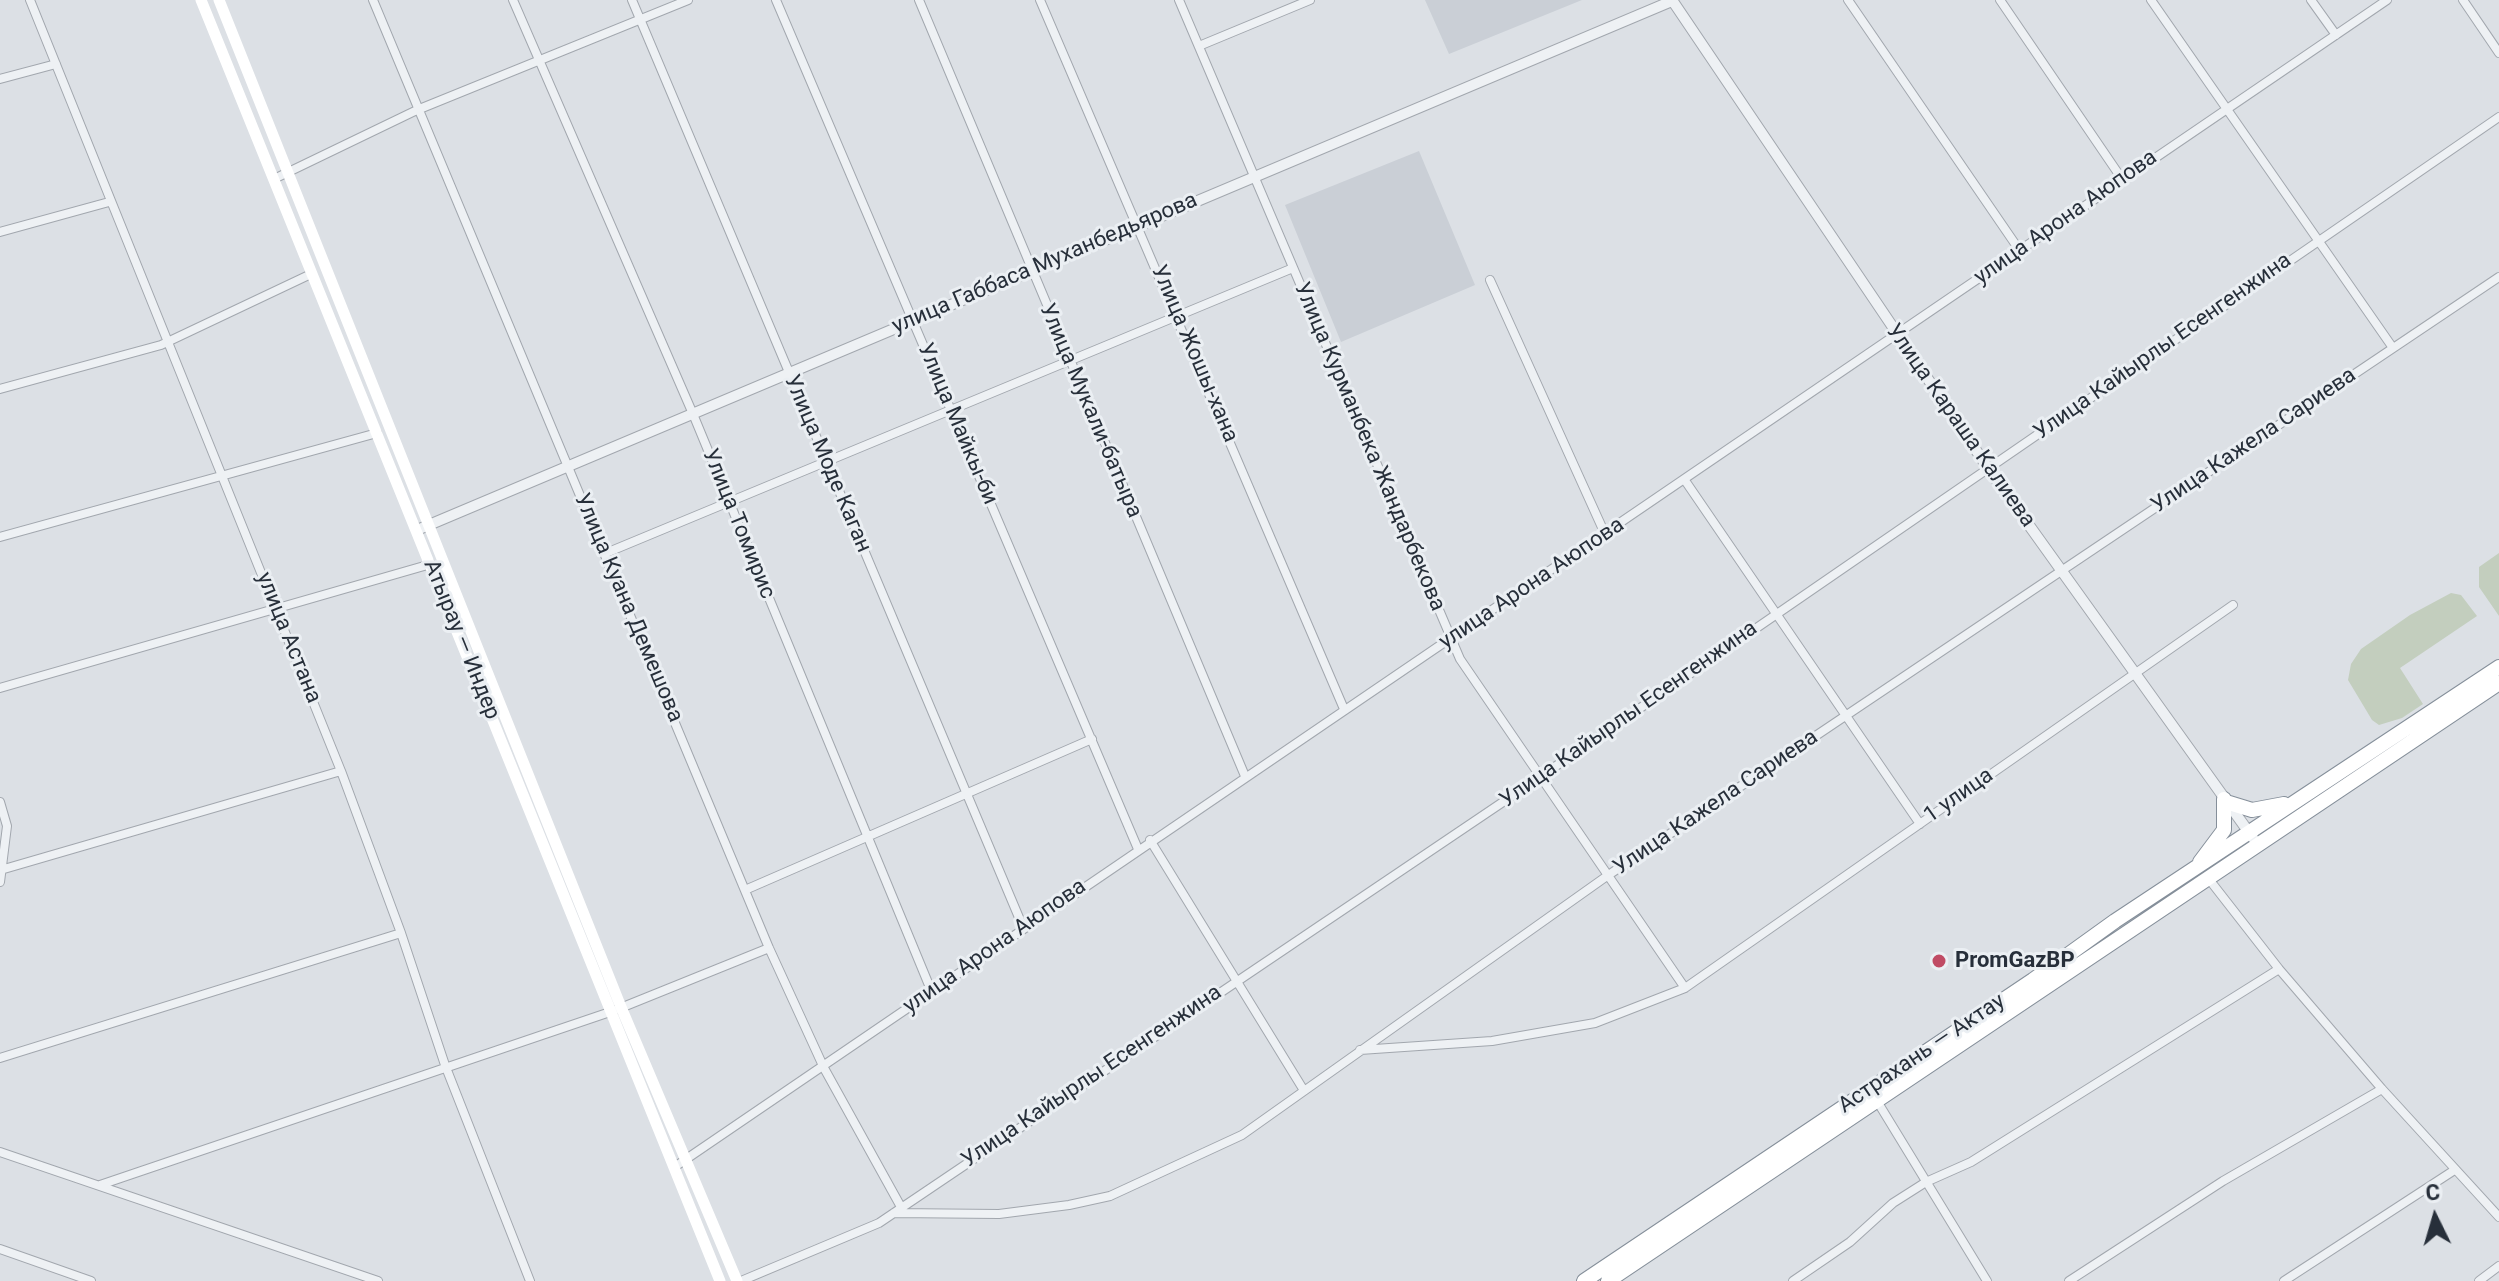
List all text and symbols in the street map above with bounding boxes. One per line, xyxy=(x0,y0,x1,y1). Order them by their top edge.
street label: улица Арона Аюпова xyxy=(1969,145,2163,291)
street label: улица Габбаса Муханбедьярова xyxy=(889,188,1201,340)
street label: Улица Кайырлы Есенгенжина xyxy=(2029,248,2297,446)
street label: Улица Жошы-хана xyxy=(1145,262,1243,446)
street label: Улица Курманбека Жандарбекова xyxy=(1288,279,1450,615)
street label: Улица Мукали-батыра xyxy=(1033,300,1147,522)
street label: Улица Караша Калиева xyxy=(1880,319,2040,533)
street label: Улица Майкы-би xyxy=(911,339,1003,509)
street label: Улица Кажела Сариева xyxy=(2147,363,2361,519)
street label: Улица Моде Каган xyxy=(778,371,876,557)
street label: Улица Томирис xyxy=(696,445,780,603)
street label: Улица Куана Демешова xyxy=(568,490,688,726)
street label: улица Арона Аюпова xyxy=(1435,512,1629,656)
street label: Атырау — Индер xyxy=(417,556,505,724)
street label: улица Астана xyxy=(250,569,326,707)
street label: Улица Кайырлы Есенгенжина xyxy=(1495,616,1763,814)
street label: Улица Кажела Сариева xyxy=(1609,725,1823,881)
street label: 1 улица xyxy=(1919,763,1999,829)
street label: улица Арона Аюпова xyxy=(898,874,1092,1020)
place label: PromGazBP xyxy=(1955,948,2075,974)
marker: PromGazBP xyxy=(1930,952,1948,970)
street label: Улица Кайырлы Есенгенжина xyxy=(957,980,1227,1174)
street label: Астрахань — Актау xyxy=(1834,988,2010,1120)
north arrow xyxy=(2395,1177,2475,1257)
text: С xyxy=(2425,1180,2441,1206)

